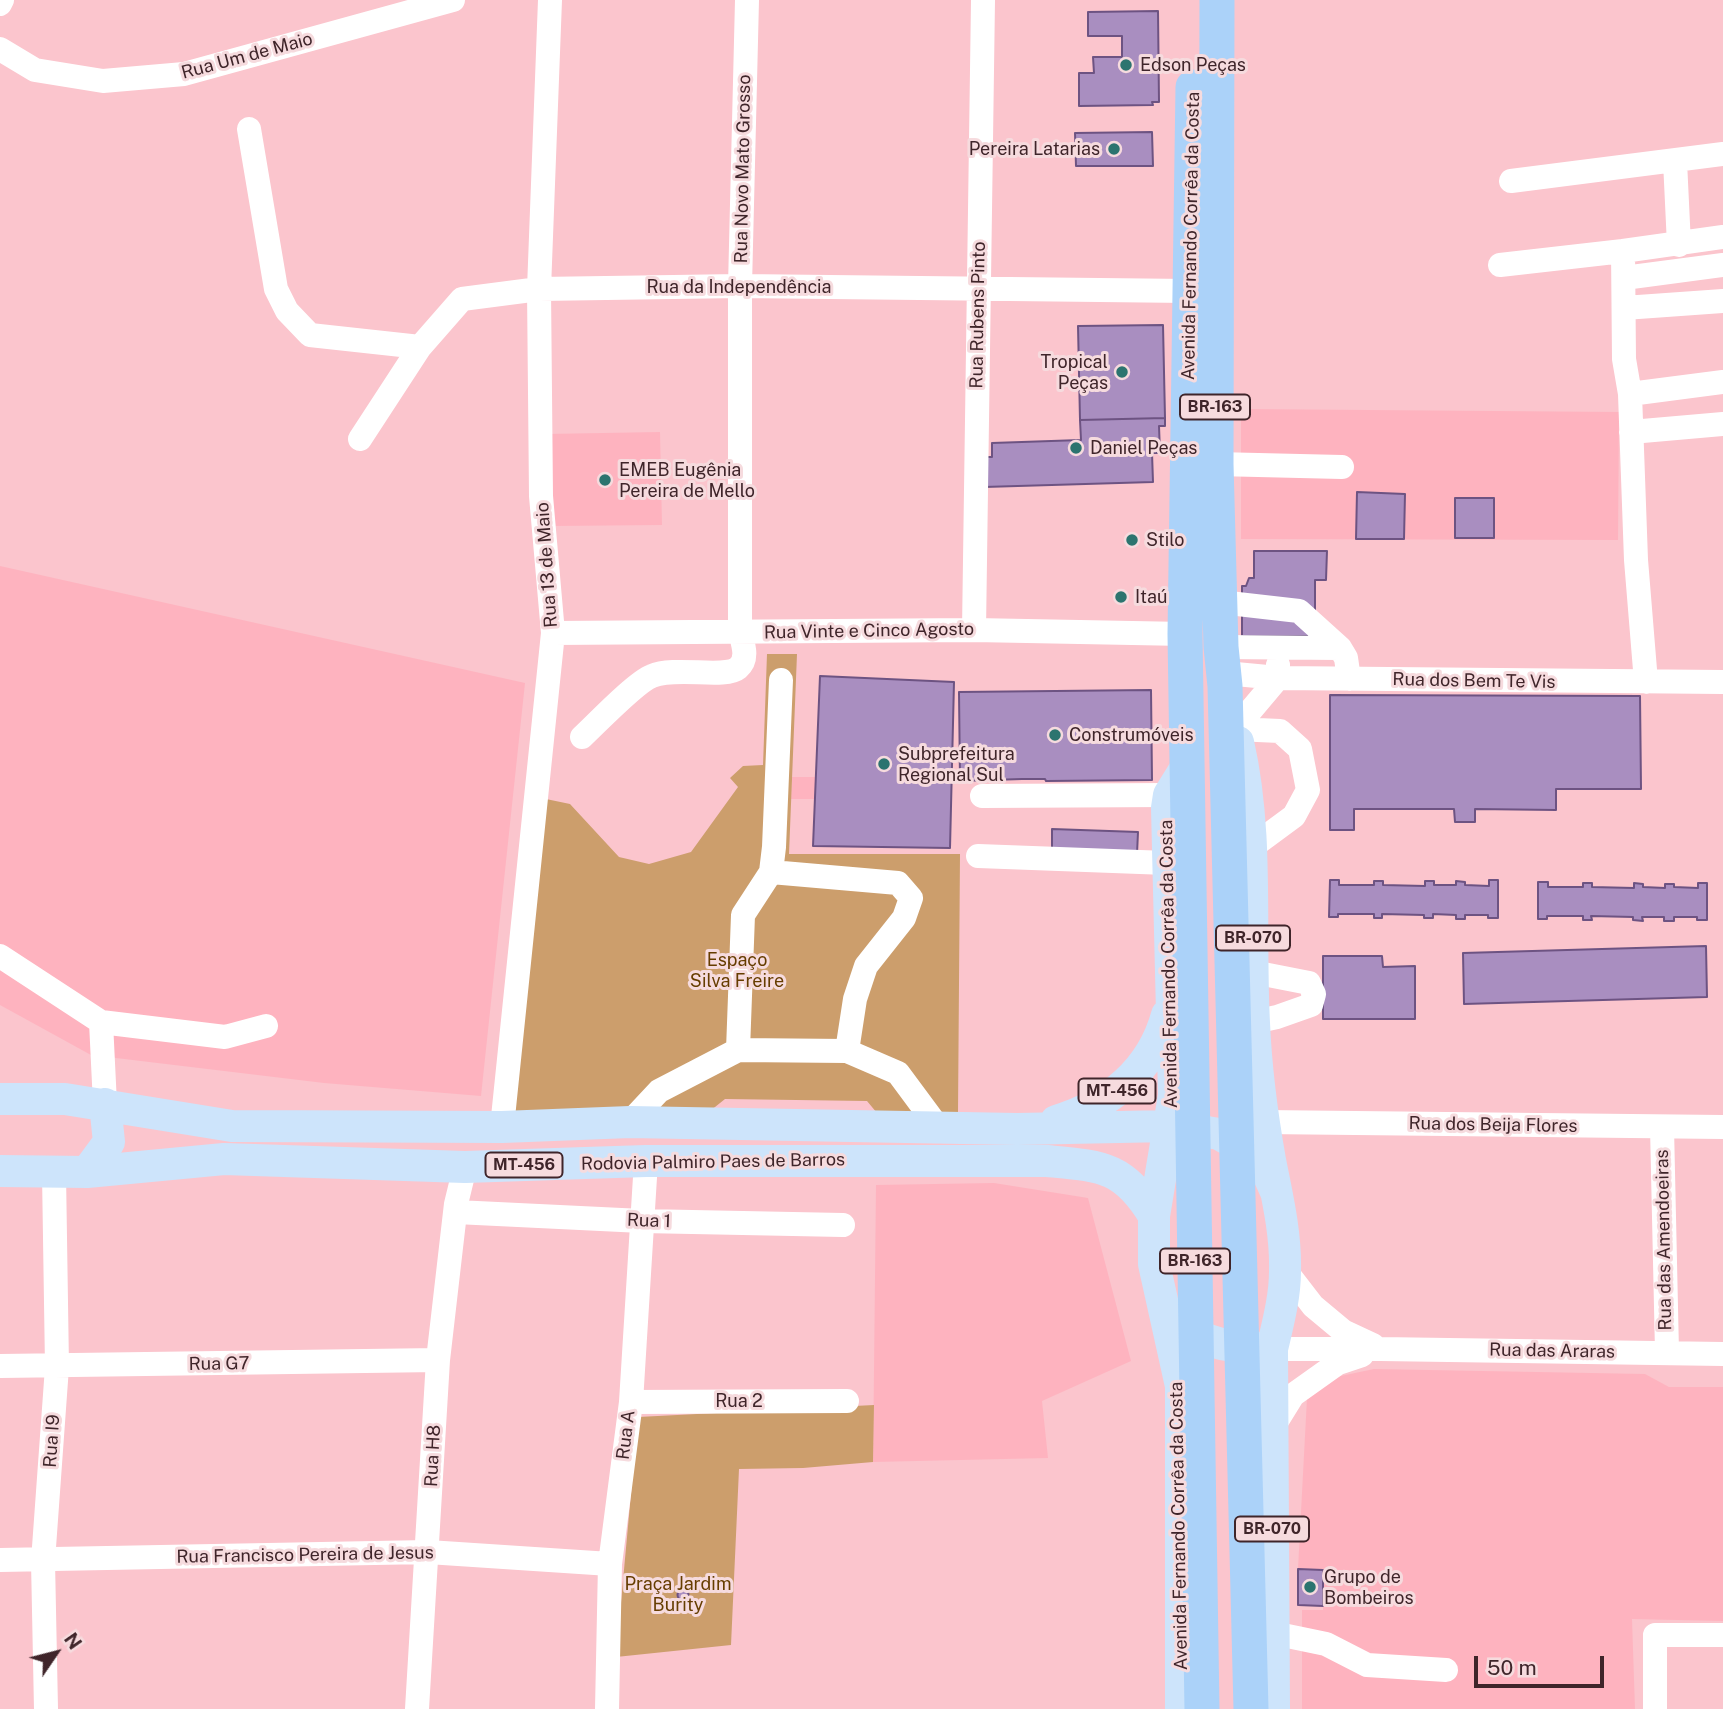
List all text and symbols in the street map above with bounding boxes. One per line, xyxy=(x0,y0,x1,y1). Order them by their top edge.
street label: Rua Um de Maio xyxy=(179,28,315,84)
place label: Edson Peças xyxy=(1140,54,1246,76)
marker: Edson Peças xyxy=(1118,57,1134,73)
street label: Rua Novo Mato Grosso xyxy=(731,74,755,264)
street label: Avenida Fernando Corrêa da Costa xyxy=(1178,92,1204,380)
place label: Pereira Latarias xyxy=(969,138,1100,160)
marker: Pereira Latarias xyxy=(1106,141,1122,157)
street label: Rua Rubens Pinto xyxy=(966,241,990,389)
street label: Rua da Independência xyxy=(647,276,831,298)
place label: Tropical Peças xyxy=(1041,351,1108,394)
marker: Tropical Peças xyxy=(1114,364,1130,380)
road number: BR-163 xyxy=(1180,394,1250,420)
place label: Daniel Peças xyxy=(1090,437,1197,459)
marker: Daniel Peças xyxy=(1068,440,1084,456)
place label: EMEB Eugênia Pereira de Mello xyxy=(619,459,755,502)
marker: EMEB Eugênia Pereira de Mello xyxy=(597,472,613,488)
street label: Rua 13 de Maio xyxy=(532,502,562,628)
place label: Stilo xyxy=(1146,529,1184,551)
marker: Stilo xyxy=(1124,532,1140,548)
place label: Itaú xyxy=(1135,586,1167,608)
marker: Itaú xyxy=(1113,589,1129,605)
street label: Rua Vinte e Cinco Agosto xyxy=(764,618,974,644)
street label: Rua dos Bem Te Vis xyxy=(1392,669,1556,693)
place label: Construmóveis xyxy=(1069,724,1194,746)
marker: Construmóveis xyxy=(1047,727,1063,743)
place label: Subprefeitura Regional Sul xyxy=(898,743,1015,786)
marker: Subprefeitura Regional Sul xyxy=(876,756,892,772)
street label: Avenida Fernando Corrêa da Costa xyxy=(1156,820,1182,1108)
road number: BR-070 xyxy=(1216,926,1290,950)
park label: Espaço Silva Freire xyxy=(690,949,784,992)
road number: MT-456 xyxy=(1078,1078,1156,1104)
street label: Rua dos Beija Flores xyxy=(1408,1113,1578,1137)
street label: Rodovia Palmiro Paes de Barros xyxy=(581,1149,845,1175)
street label: Rua das Amendoeiras xyxy=(1652,1149,1676,1331)
road number: MT-456 xyxy=(486,1152,562,1177)
street label: Rua 1 xyxy=(627,1209,671,1233)
road number: BR-163 xyxy=(1160,1248,1230,1274)
street label: Rua das Araras xyxy=(1489,1339,1615,1363)
street label: Rua G7 xyxy=(188,1353,250,1375)
street label: Avenida Fernando Corrêa da Costa xyxy=(1166,1382,1192,1670)
street label: Rua 2 xyxy=(715,1390,763,1412)
street label: Rua A xyxy=(612,1409,640,1461)
street label: Rua I9 xyxy=(39,1414,65,1468)
street label: Rua H8 xyxy=(421,1424,445,1488)
road number: BR-070 xyxy=(1235,1516,1309,1541)
street label: Rua Francisco Pereira de Jesus xyxy=(176,1542,434,1568)
place label: Grupo de Bombeiros xyxy=(1324,1566,1414,1608)
park label: Praça Jardim Burity xyxy=(625,1573,731,1616)
marker: Grupo de Bombeiros xyxy=(1302,1579,1318,1595)
north arrow xyxy=(21,1618,91,1688)
text: N xyxy=(60,1629,86,1653)
scale bar xyxy=(1478,1642,1608,1686)
text: 50 m xyxy=(1487,1655,1537,1680)

